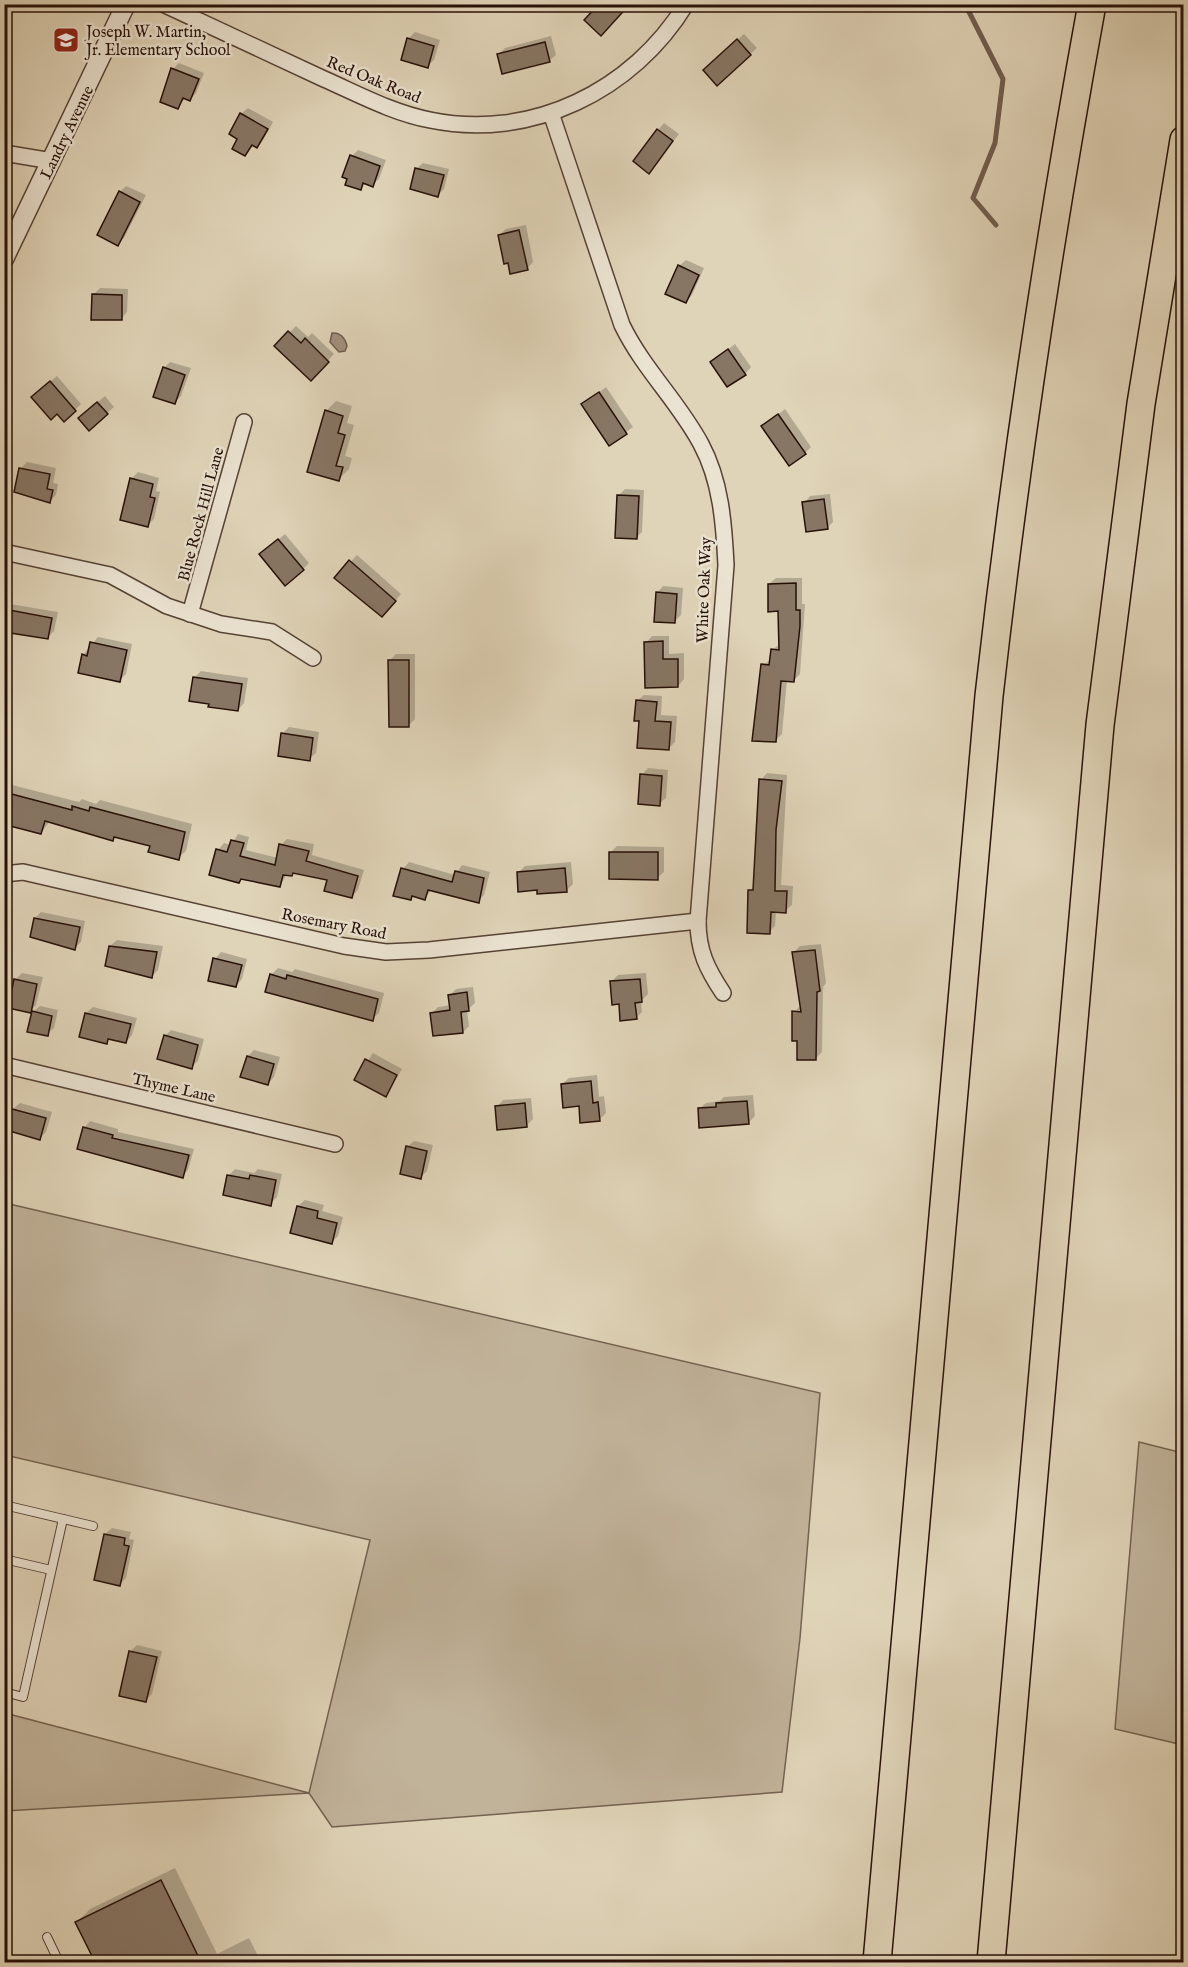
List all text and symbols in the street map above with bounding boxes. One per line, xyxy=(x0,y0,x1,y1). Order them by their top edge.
place label: Joseph W. Martin, Jr. Elementary School xyxy=(84,23,231,61)
school or university icon: Joseph W. Martin, Jr. Elementary School xyxy=(51,25,81,55)
street label: Red Oak Road xyxy=(323,53,424,109)
street label: Landry Avenue xyxy=(37,83,99,183)
street label: Blue Rock Hill Lane xyxy=(174,445,229,584)
street label: White Oak Way xyxy=(693,537,717,643)
street label: Rosemary Road xyxy=(279,905,388,945)
street label: Thyme Lane xyxy=(130,1070,217,1108)

